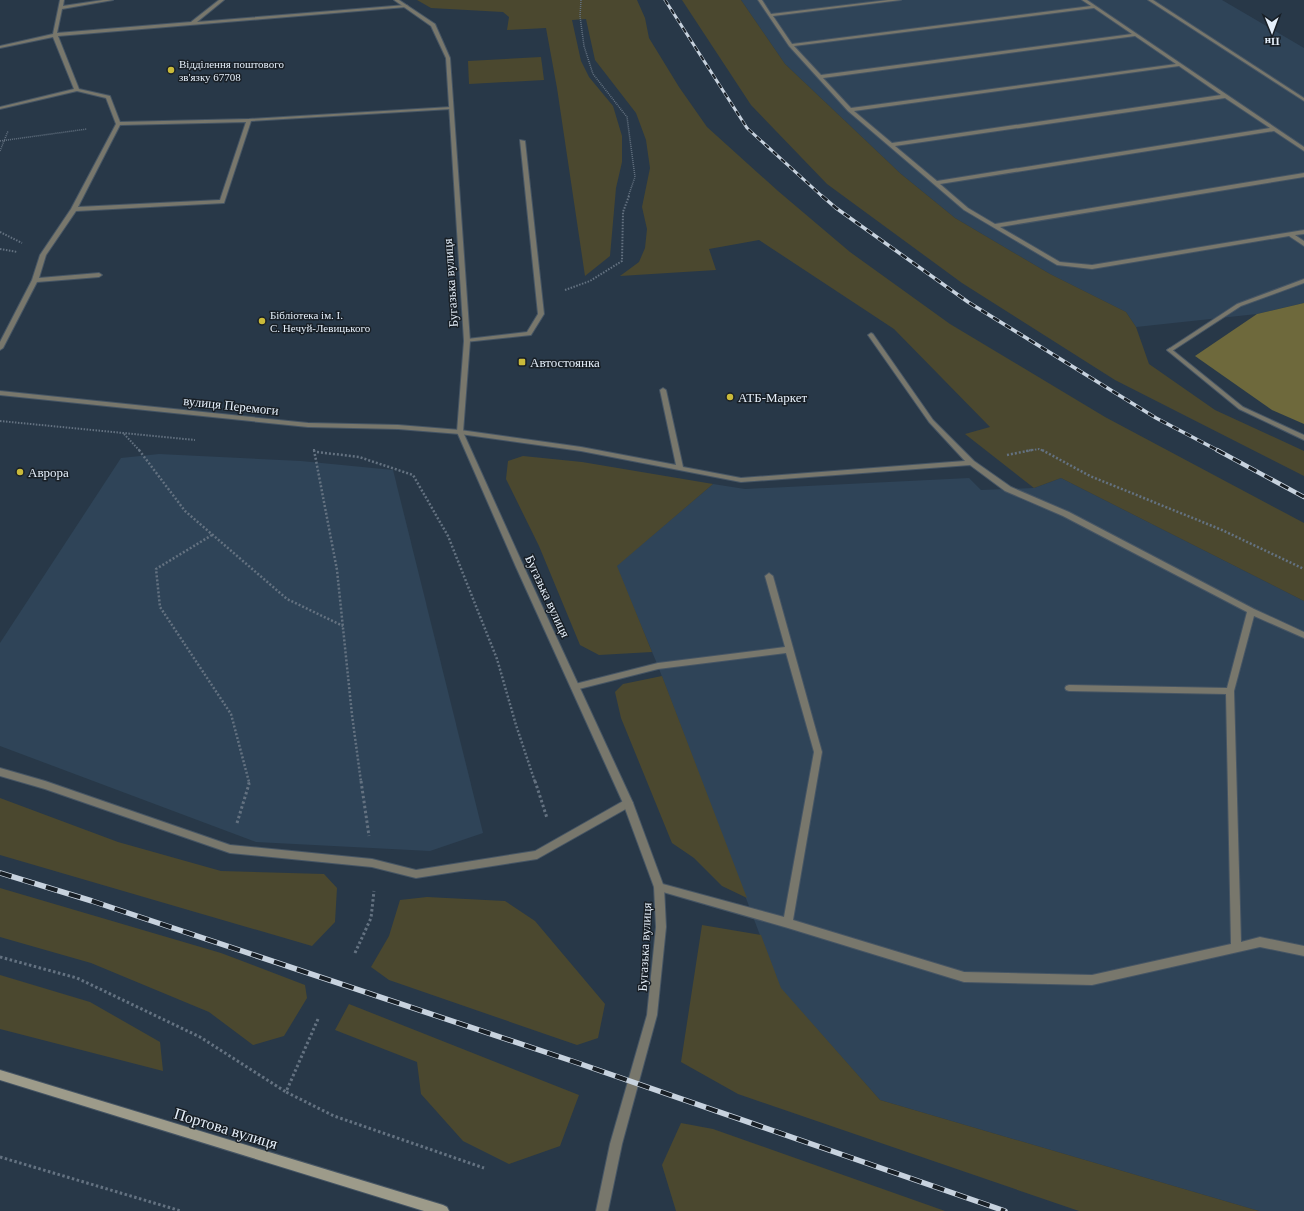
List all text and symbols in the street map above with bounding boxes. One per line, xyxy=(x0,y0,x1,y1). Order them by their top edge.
north arrow xyxy=(1252,12,1292,52)
text: Пн xyxy=(1264,36,1280,48)
place label: Відділення поштового зв'язку 67708 xyxy=(179,58,284,83)
marker: Відділення поштового зв'язку 67708 xyxy=(166,65,176,75)
street label: Бугазька вулиця xyxy=(440,238,461,328)
place label: Бібліотека ім. І. С. Нечуй-Левицького xyxy=(270,309,371,334)
marker: Бібліотека ім. І. С. Нечуй-Левицького xyxy=(257,316,267,326)
place label: Автостоянка xyxy=(530,355,600,370)
marker: Автостоянка xyxy=(517,357,527,367)
place label: АТБ-Маркет xyxy=(738,390,808,405)
marker: АТБ-Маркет xyxy=(725,392,735,402)
street label: вулиця Перемоги xyxy=(183,393,279,418)
place label: Аврора xyxy=(28,465,69,480)
marker: Аврора xyxy=(15,467,25,477)
street label: Бугазька вулиця xyxy=(522,553,573,640)
street label: Бугазька вулиця xyxy=(635,902,654,992)
street label: Портова вулиця xyxy=(172,1105,280,1153)

